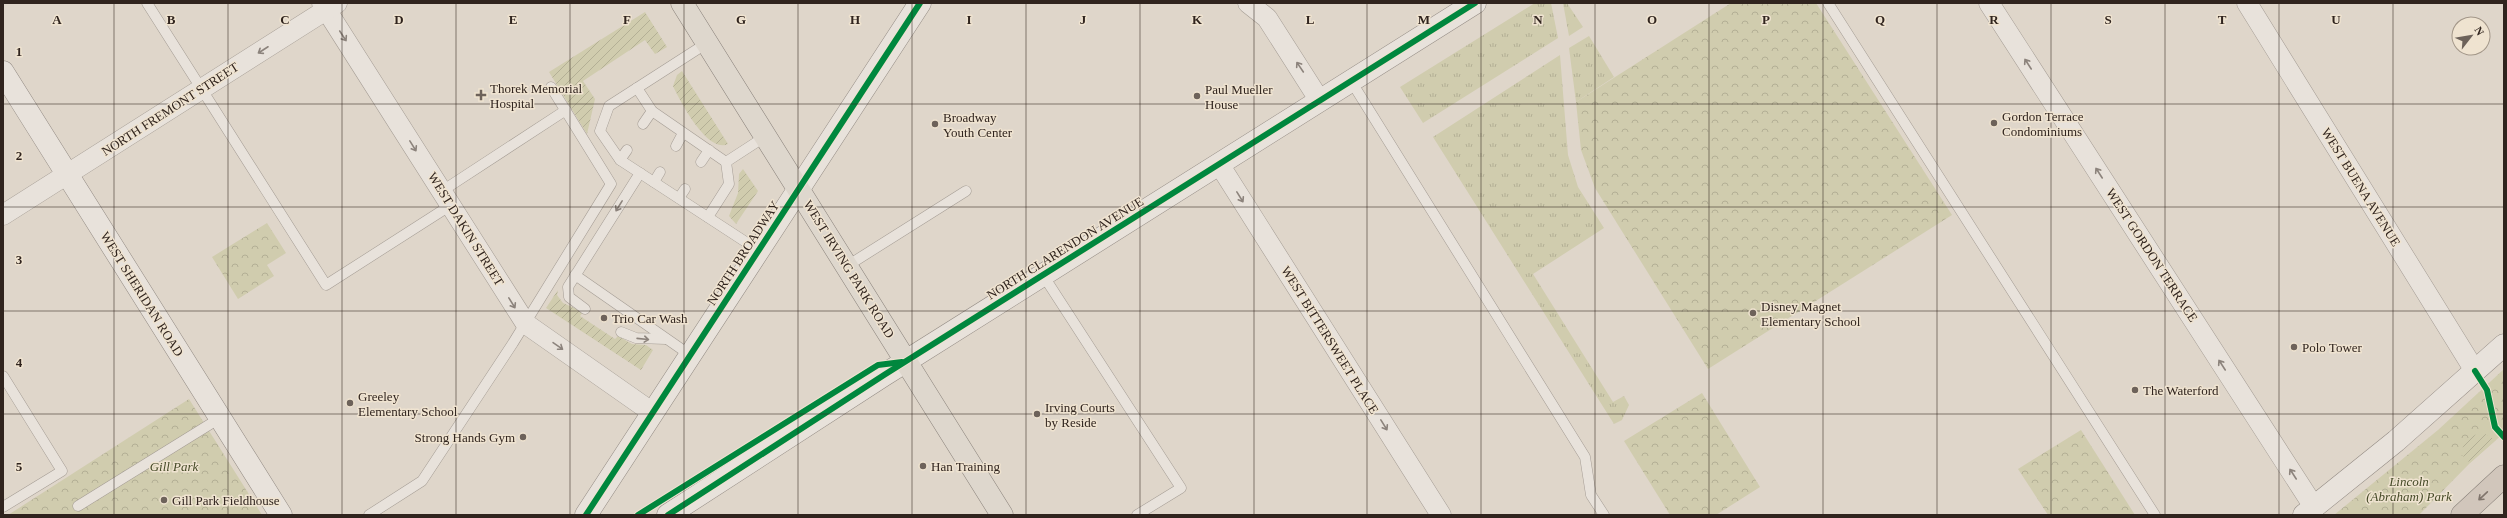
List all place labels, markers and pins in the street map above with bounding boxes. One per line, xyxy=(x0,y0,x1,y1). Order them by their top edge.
place label: Thorek Memorial Hospital xyxy=(490,81,582,111)
place label: Paul Mueller House xyxy=(1205,82,1273,112)
marker: Thorek Memorial Hospital xyxy=(475,89,487,101)
marker: Paul Mueller House xyxy=(1192,91,1202,101)
place label: Gordon Terrace Condominiums xyxy=(2002,109,2084,139)
place label: Broadway Youth Center xyxy=(943,110,1013,140)
marker: Gordon Terrace Condominiums xyxy=(1989,118,1999,128)
marker: Broadway Youth Center xyxy=(930,119,940,129)
place label: Disney Magnet Elementary School xyxy=(1761,299,1861,329)
marker: Disney Magnet Elementary School xyxy=(1748,308,1758,318)
place label: Trio Car Wash xyxy=(612,311,688,326)
marker: Trio Car Wash xyxy=(599,313,609,323)
place label: Polo Tower xyxy=(2302,340,2363,355)
marker: Polo Tower xyxy=(2289,342,2299,352)
place label: The Waterford xyxy=(2143,383,2219,398)
marker: The Waterford xyxy=(2130,385,2140,395)
place label: Greeley Elementary School xyxy=(358,389,458,419)
marker: Greeley Elementary School xyxy=(345,398,355,408)
place label: Irving Courts by Reside xyxy=(1045,400,1115,430)
marker: Irving Courts by Reside xyxy=(1032,409,1042,419)
place label: Strong Hands Gym xyxy=(415,430,515,445)
marker: Strong Hands Gym xyxy=(518,432,528,442)
place label: Han Training xyxy=(931,459,1000,474)
marker: Han Training xyxy=(918,461,928,471)
place label: Gill Park Fieldhouse xyxy=(172,493,280,508)
marker: Gill Park Fieldhouse xyxy=(159,495,169,505)

